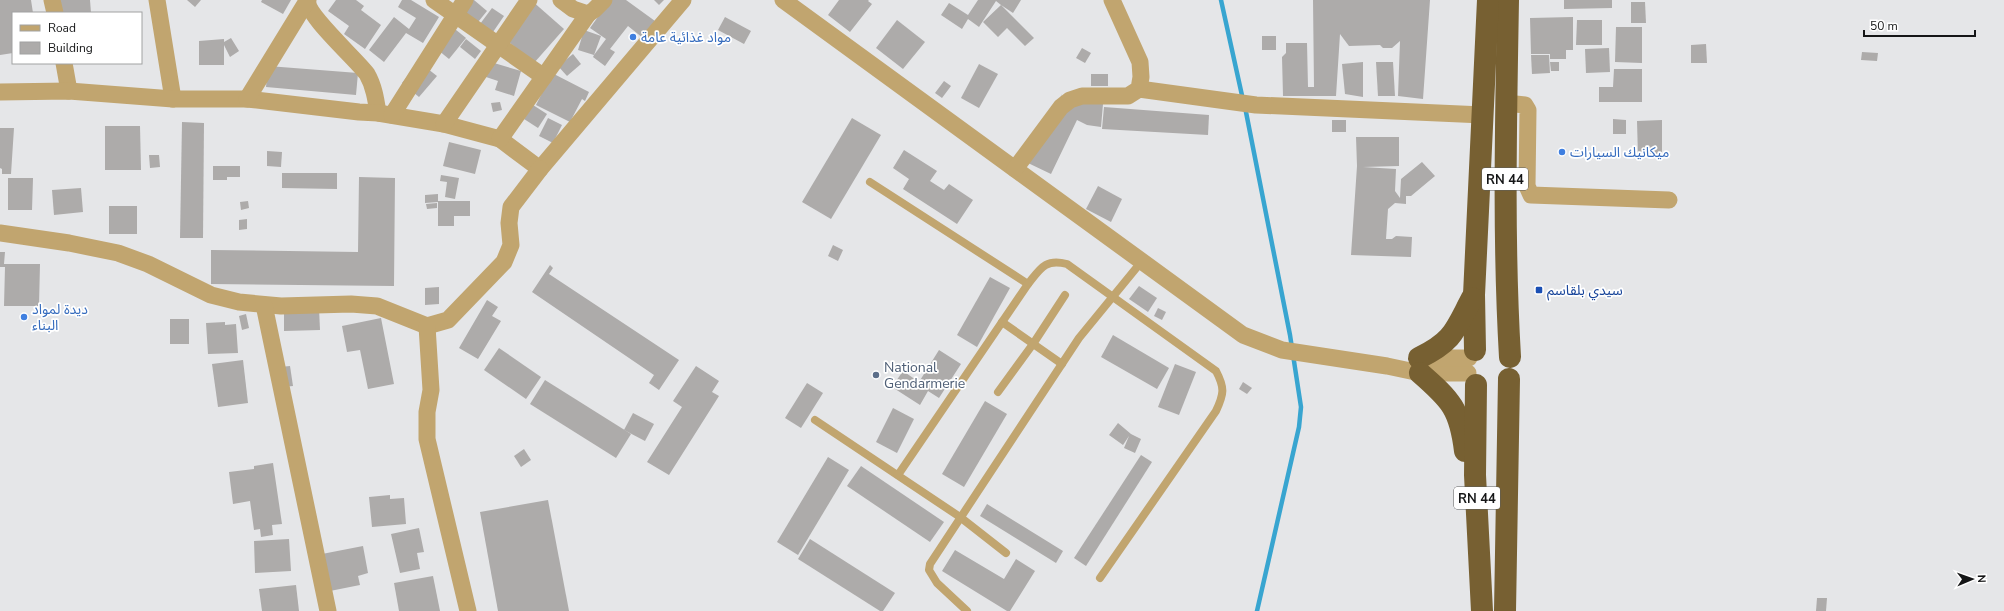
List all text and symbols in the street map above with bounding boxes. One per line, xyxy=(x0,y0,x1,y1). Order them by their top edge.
legend xyxy=(12,12,142,64)
scale bar xyxy=(1864,12,1975,38)
text: 50 m xyxy=(1870,18,1898,34)
text: Road xyxy=(48,20,76,36)
place label: مواد غذائية عامة xyxy=(641,28,731,47)
marker: مواد غذائية عامة xyxy=(628,32,638,42)
text: Building xyxy=(48,40,93,56)
place label: ميكانيك السيارات xyxy=(1570,143,1669,162)
marker: ميكانيك السيارات xyxy=(1557,147,1567,157)
road number: RN 44 xyxy=(1482,168,1528,190)
place label: سيدي بلقاسم xyxy=(1547,281,1623,301)
marker: سيدي بلقاسم xyxy=(1534,285,1544,295)
place label: ديدة لمواد البناء xyxy=(32,300,88,335)
marker: ديدة لمواد البناء xyxy=(19,312,29,322)
place label: National Gendarmerie xyxy=(884,358,965,393)
marker: National Gendarmerie xyxy=(871,370,881,380)
road number: RN 44 xyxy=(1454,487,1500,509)
north arrow xyxy=(1952,559,1992,599)
text: N xyxy=(1974,574,1989,583)

